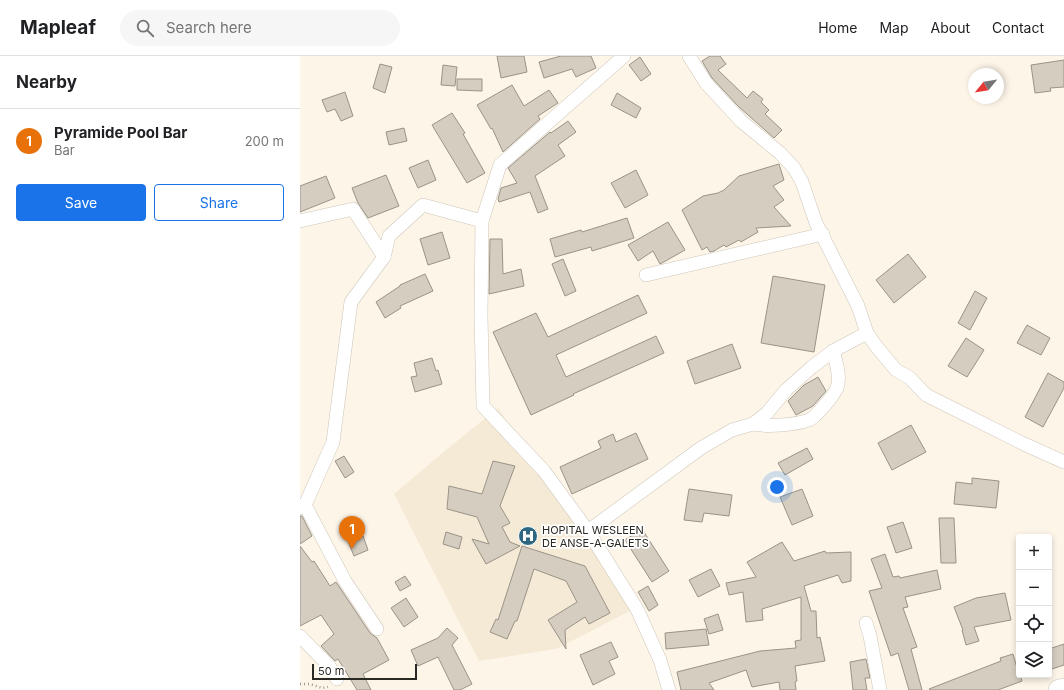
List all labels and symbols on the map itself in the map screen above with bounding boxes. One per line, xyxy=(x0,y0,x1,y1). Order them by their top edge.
north arrow xyxy=(968,68,1004,104)
your location xyxy=(767,477,787,497)
pin: 1 xyxy=(339,516,365,549)
place label: HOPITAL WESLEEN DE ANSE-A-GALETS xyxy=(542,523,649,550)
hospital icon: HOPITAL WESLEEN DE ANSE-A-GALETS xyxy=(517,525,539,547)
scale bar xyxy=(312,662,417,681)

